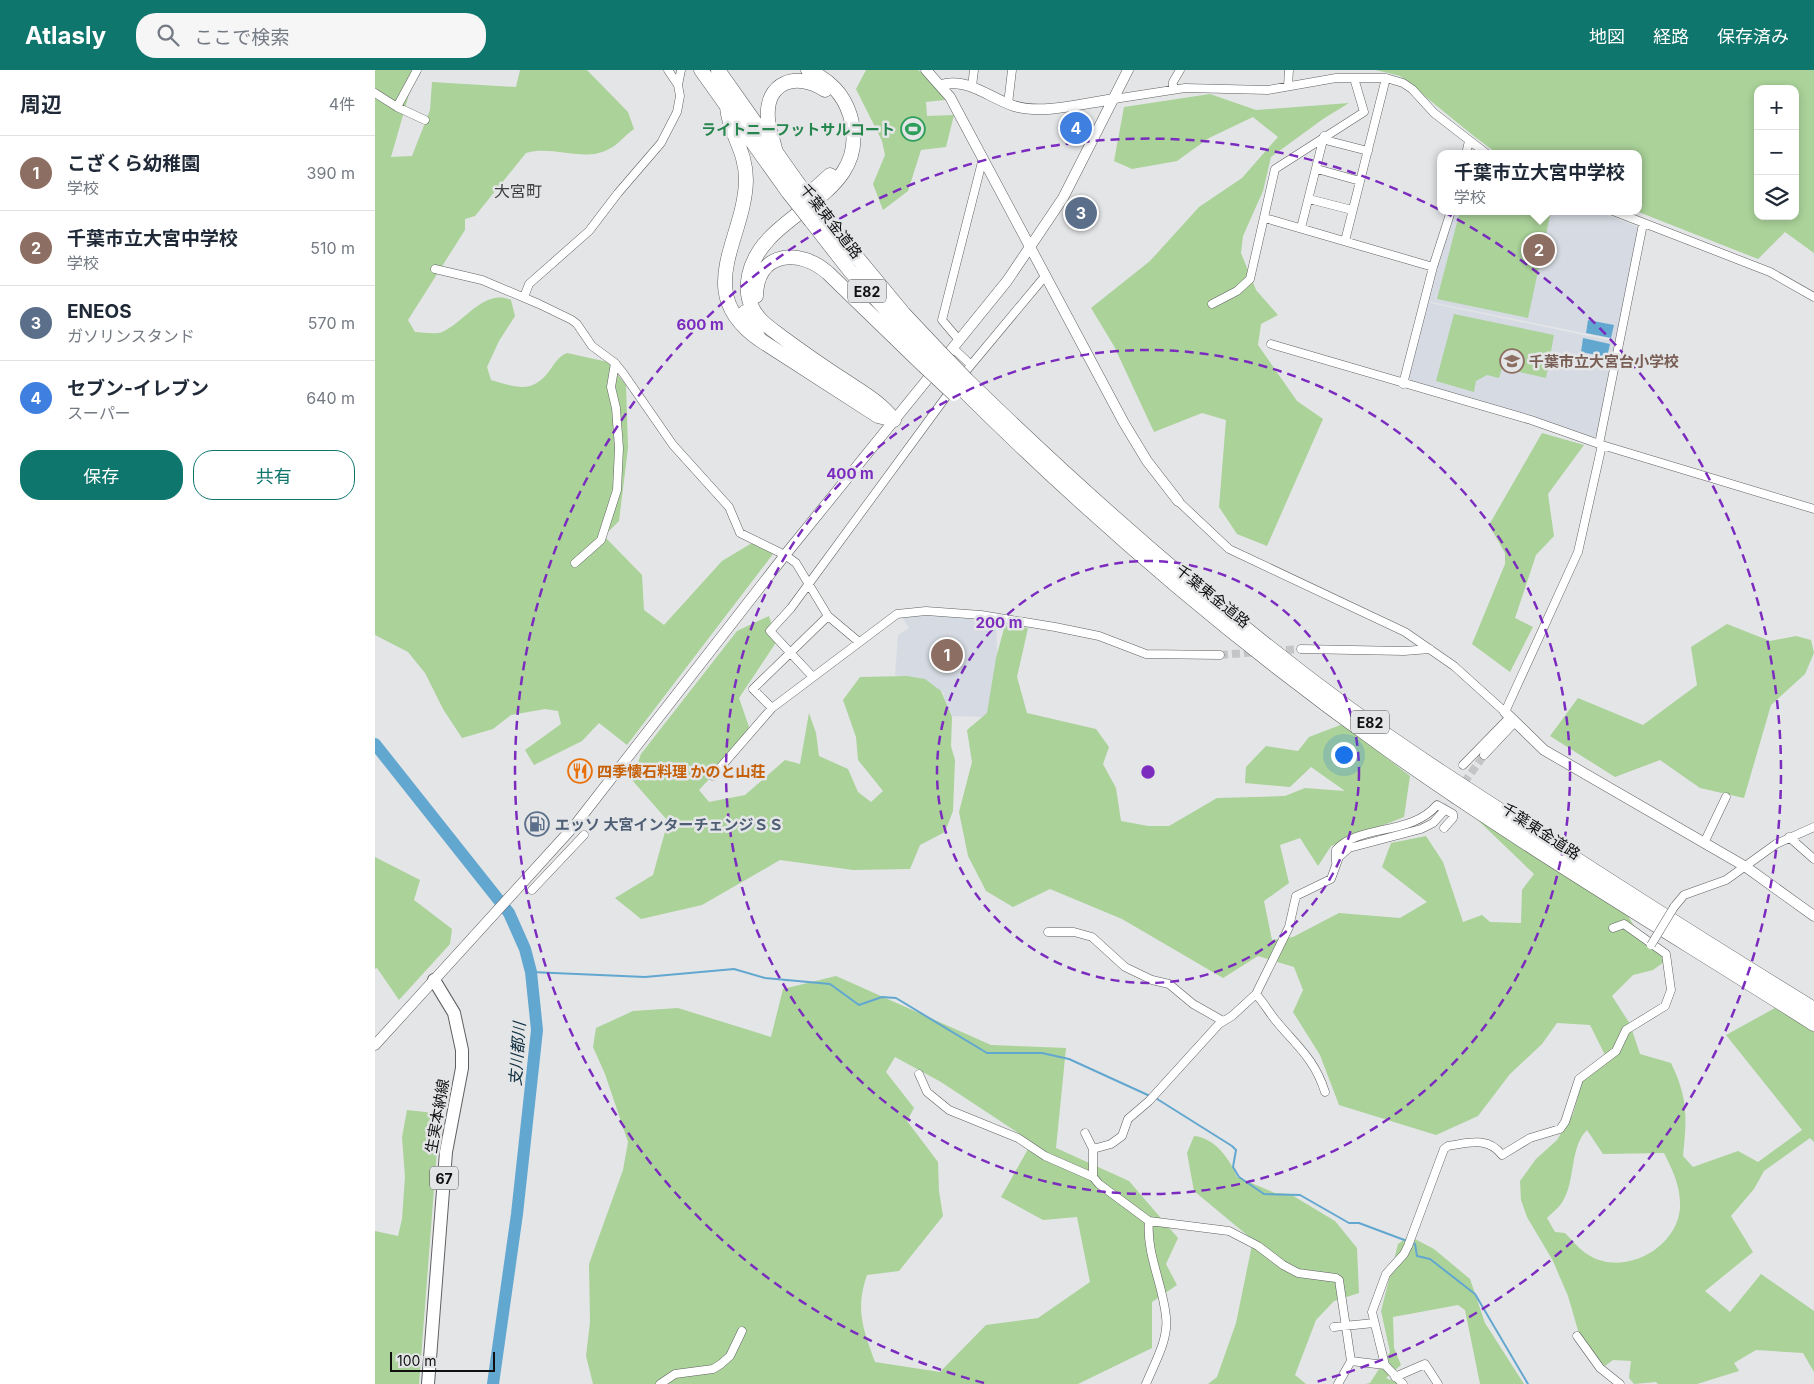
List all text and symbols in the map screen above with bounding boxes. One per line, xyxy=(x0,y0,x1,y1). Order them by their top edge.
search box xyxy=(136,13,486,58)
text: Atlasly xyxy=(25,21,106,50)
icon: search xyxy=(154,21,182,49)
text: ここで検索 xyxy=(194,26,289,49)
text: 地図 xyxy=(1589,26,1625,47)
text: 経路 xyxy=(1653,26,1689,47)
text: 保存済み xyxy=(1717,26,1789,47)
map controls xyxy=(1754,85,1799,220)
button: + xyxy=(1754,85,1799,130)
text: 周辺 xyxy=(20,92,62,117)
text: 4件 xyxy=(329,94,355,114)
pin: 4 xyxy=(1060,109,1092,147)
sports icon: ライトニーフットサルコート xyxy=(900,116,926,142)
place label: ライトニーフットサルコート xyxy=(701,120,895,139)
button: − xyxy=(1754,130,1799,175)
popup xyxy=(1437,150,1642,215)
text: こざくら幼稚園 xyxy=(67,152,200,175)
text: 千葉市立大宮中学校 xyxy=(1454,161,1625,184)
text: 1 xyxy=(33,163,39,183)
text: 390 m xyxy=(307,163,355,183)
button: layers xyxy=(1754,175,1799,220)
text: 学校 xyxy=(67,178,99,198)
street label: 千葉東金道路 xyxy=(796,180,866,262)
district label: 大宮町 xyxy=(494,181,542,201)
text: 学校 xyxy=(1454,187,1486,207)
pin: 3 xyxy=(1065,194,1097,232)
text: 千葉市立大宮中学校 xyxy=(67,227,238,250)
pin: 2 xyxy=(1523,231,1555,269)
text: 2 xyxy=(31,238,41,258)
text: 510 m xyxy=(310,238,355,258)
text: 学校 xyxy=(67,253,99,273)
road number: E82 xyxy=(848,280,886,302)
text: ENEOS xyxy=(67,300,132,323)
text: 3 xyxy=(31,313,41,333)
text: 570 m xyxy=(308,313,355,333)
text: 600 m xyxy=(676,315,724,334)
text: ガソリンスタンド xyxy=(67,326,195,346)
school or university icon: 千葉市立大宮台小学校 xyxy=(1499,348,1525,374)
place label: 千葉市立大宮台小学校 xyxy=(1529,352,1679,371)
text: セブン-イレブン xyxy=(67,377,209,400)
text: 4 xyxy=(31,388,41,408)
text: 640 m xyxy=(306,388,355,408)
text: スーパー xyxy=(67,403,131,423)
button: 保存 xyxy=(20,450,183,500)
button: 共有 xyxy=(193,450,355,500)
text: 400 m xyxy=(826,464,874,483)
street label: 千葉東金道路 xyxy=(1172,560,1254,632)
text: 200 m xyxy=(976,613,1022,632)
pin: 1 xyxy=(931,636,963,674)
road number: E82 xyxy=(1351,710,1389,734)
your location xyxy=(1331,742,1357,768)
restaurant icon: 四季懐石料理 かのと山荘 xyxy=(567,758,593,784)
place label: 四季懐石料理 かのと山荘 xyxy=(597,762,766,781)
centre of rings xyxy=(1139,763,1157,781)
street label: 千葉東金道路 xyxy=(1498,799,1584,863)
fuel station icon: エッソ 大宮インターチェンジＳＳ xyxy=(524,811,550,837)
place label: エッソ 大宮インターチェンジＳＳ xyxy=(555,815,784,834)
water label: 支川都川 xyxy=(505,1019,529,1087)
street label: 生実本納線 xyxy=(421,1077,453,1155)
road number: 67 xyxy=(430,1166,458,1190)
scale bar xyxy=(390,1349,495,1372)
text: 100 m xyxy=(397,1352,437,1369)

